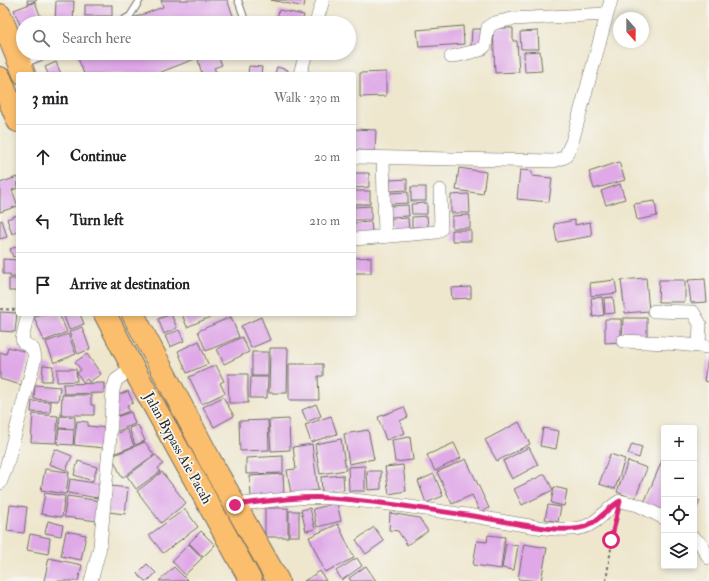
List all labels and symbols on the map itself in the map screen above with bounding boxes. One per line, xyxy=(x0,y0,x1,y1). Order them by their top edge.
north arrow xyxy=(613,12,649,48)
street label: Jalan Bypass Aie Pacah xyxy=(139,388,216,508)
route end xyxy=(226,496,244,514)
route start xyxy=(602,531,620,549)

